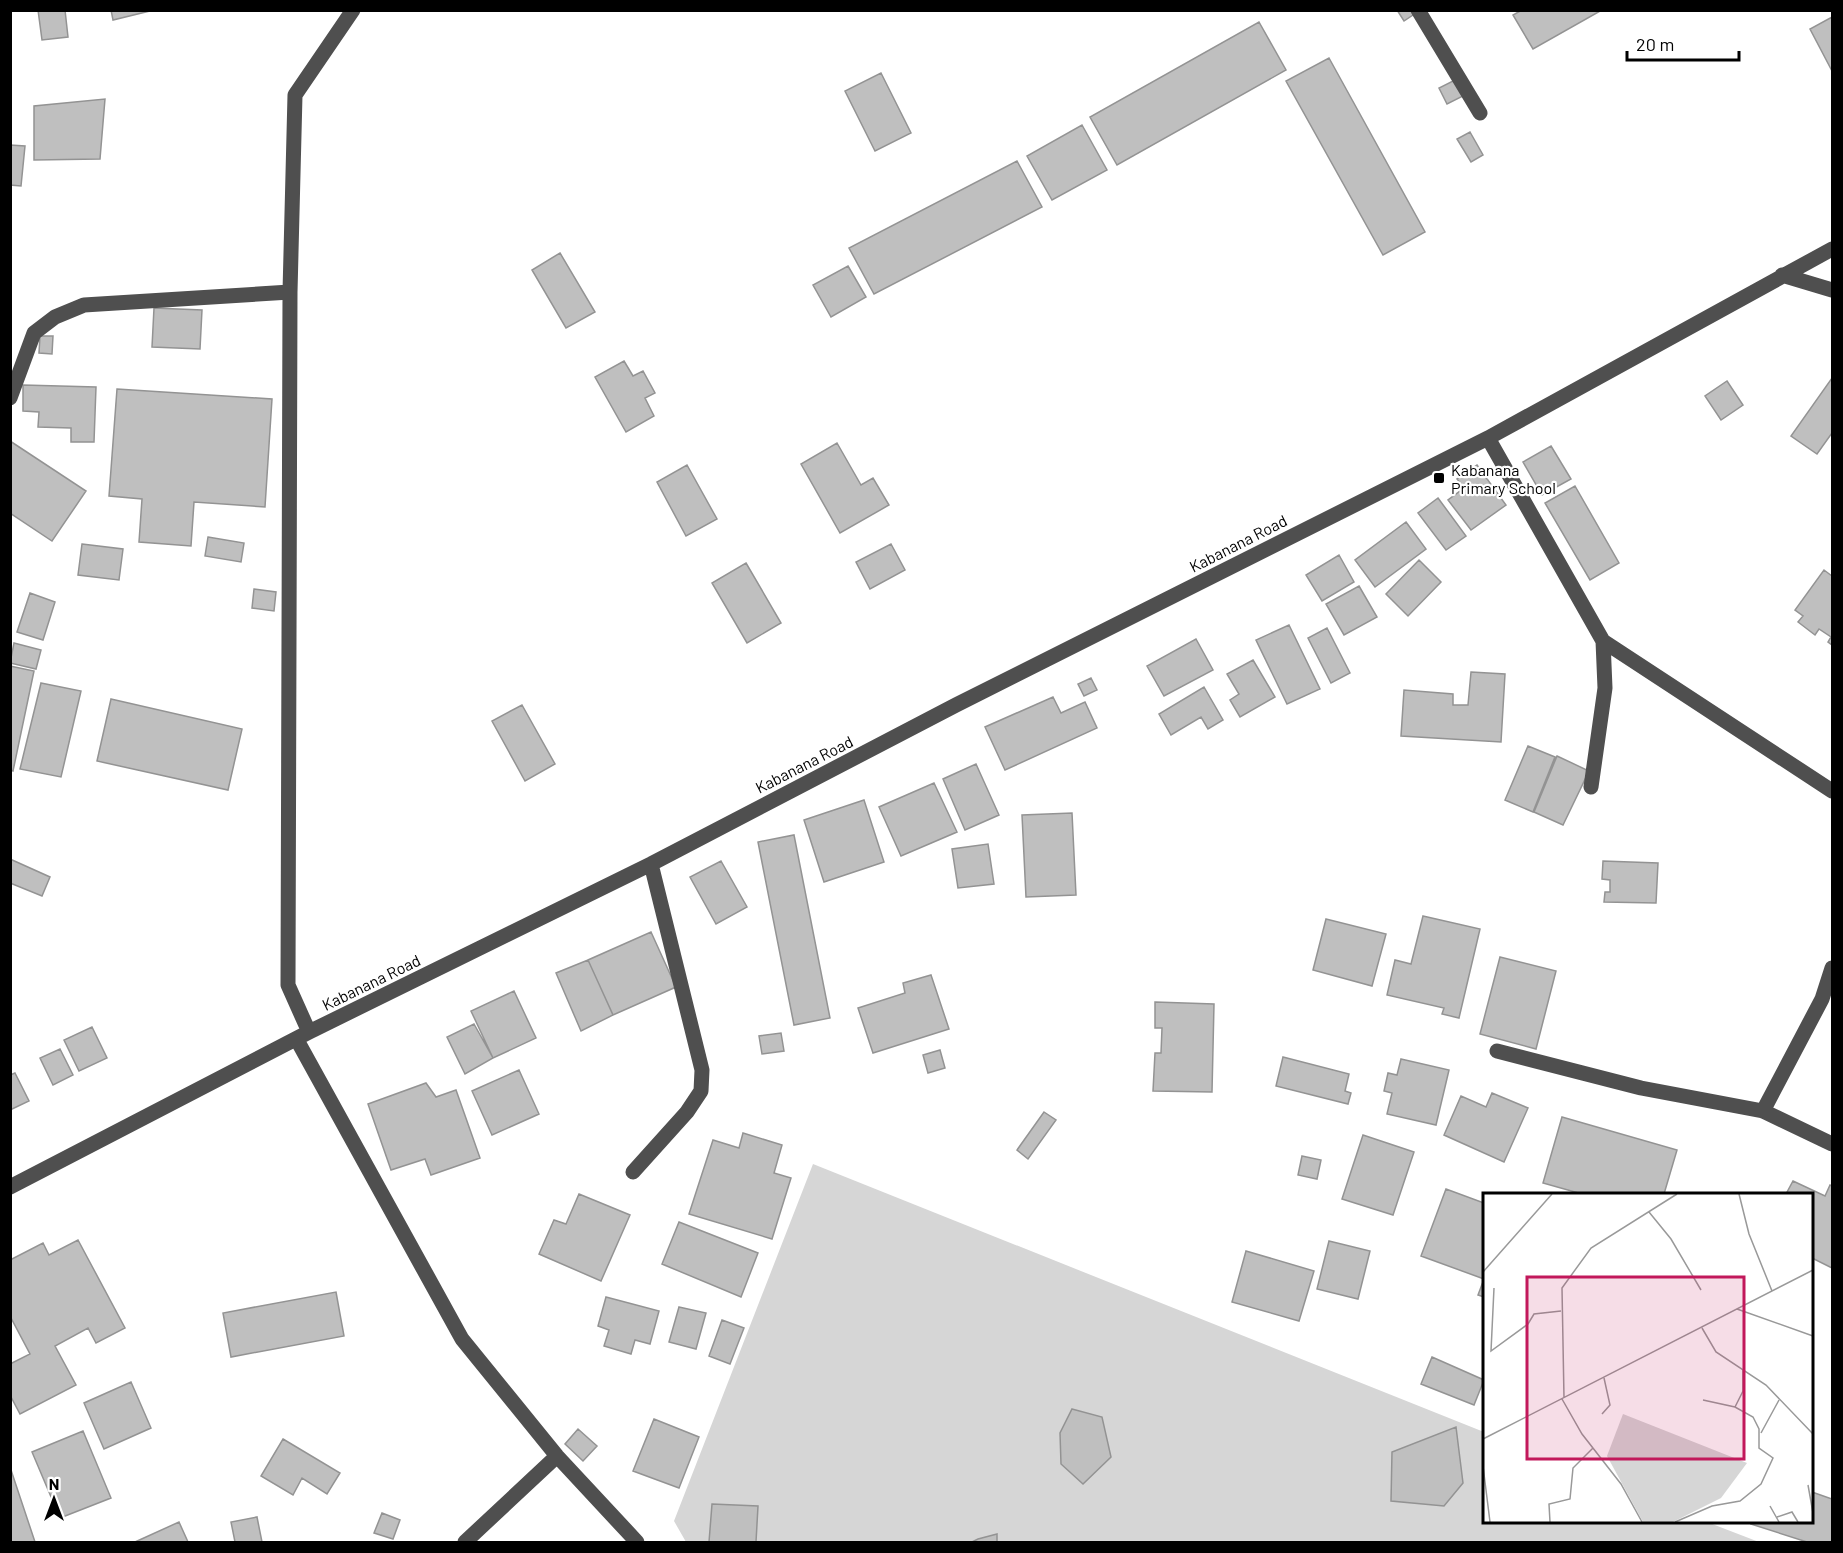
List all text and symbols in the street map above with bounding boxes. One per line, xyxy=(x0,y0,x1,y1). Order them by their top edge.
scale bar xyxy=(1627,24,1740,62)
text: 20 m xyxy=(1636,33,1674,55)
place label: Kabanana Primary School xyxy=(1451,460,1556,497)
marker: Kabanana Primary School xyxy=(1432,471,1446,485)
street label: Kabanana Road xyxy=(1186,510,1290,576)
street label: Kabanana Road xyxy=(752,731,856,797)
street label: Kabanana Road xyxy=(319,950,423,1014)
inset map xyxy=(1483,1193,1813,1523)
north arrow xyxy=(24,1469,84,1529)
text: N xyxy=(49,1474,59,1493)

